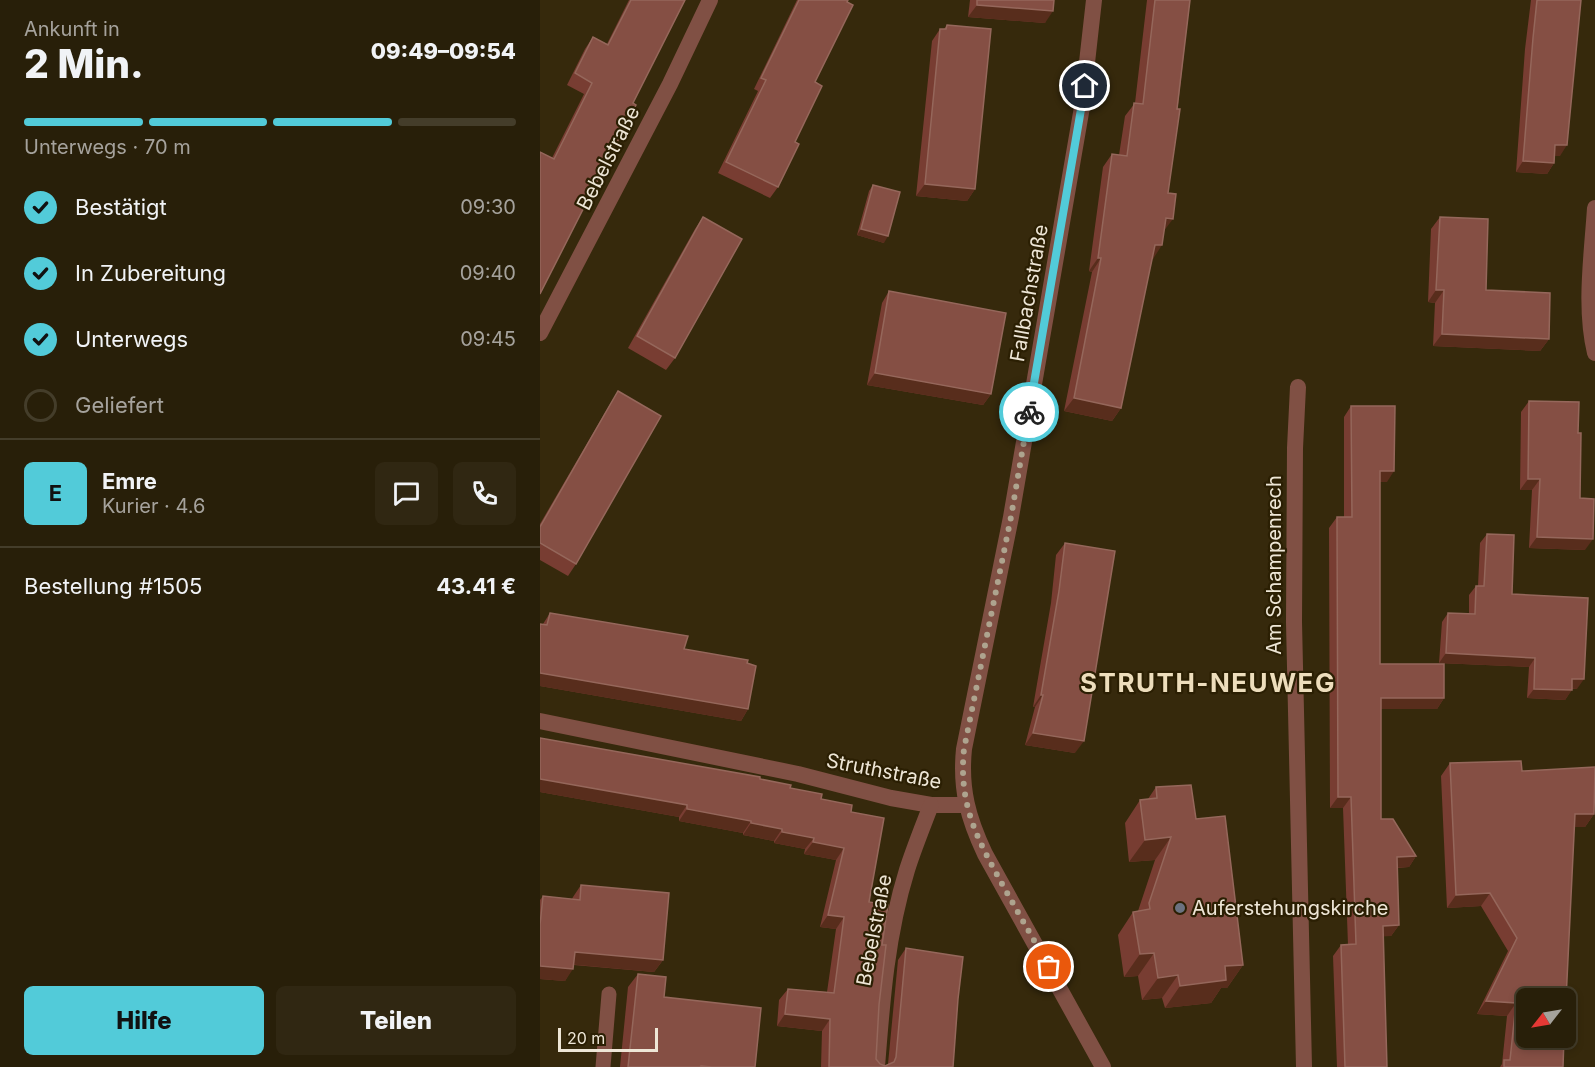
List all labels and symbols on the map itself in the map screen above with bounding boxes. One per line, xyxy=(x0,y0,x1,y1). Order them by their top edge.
pin xyxy=(1059,60,1110,111)
street label: Bebelstraße xyxy=(572,102,644,214)
street label: Fallbachstraße xyxy=(1005,222,1053,364)
courier xyxy=(999,382,1059,442)
street label: Am Schampenrech xyxy=(1262,475,1286,655)
district label: STRUTH-NEUWEG xyxy=(1080,667,1336,698)
street label: Struthstraße xyxy=(824,748,944,794)
street label: Bebelstraße xyxy=(851,872,897,988)
place label: Auferstehungskirche xyxy=(1192,896,1388,920)
marker: Auferstehungskirche xyxy=(1173,901,1187,915)
pin xyxy=(1023,941,1074,992)
north arrow xyxy=(1516,988,1576,1048)
scale bar xyxy=(558,1025,658,1052)

